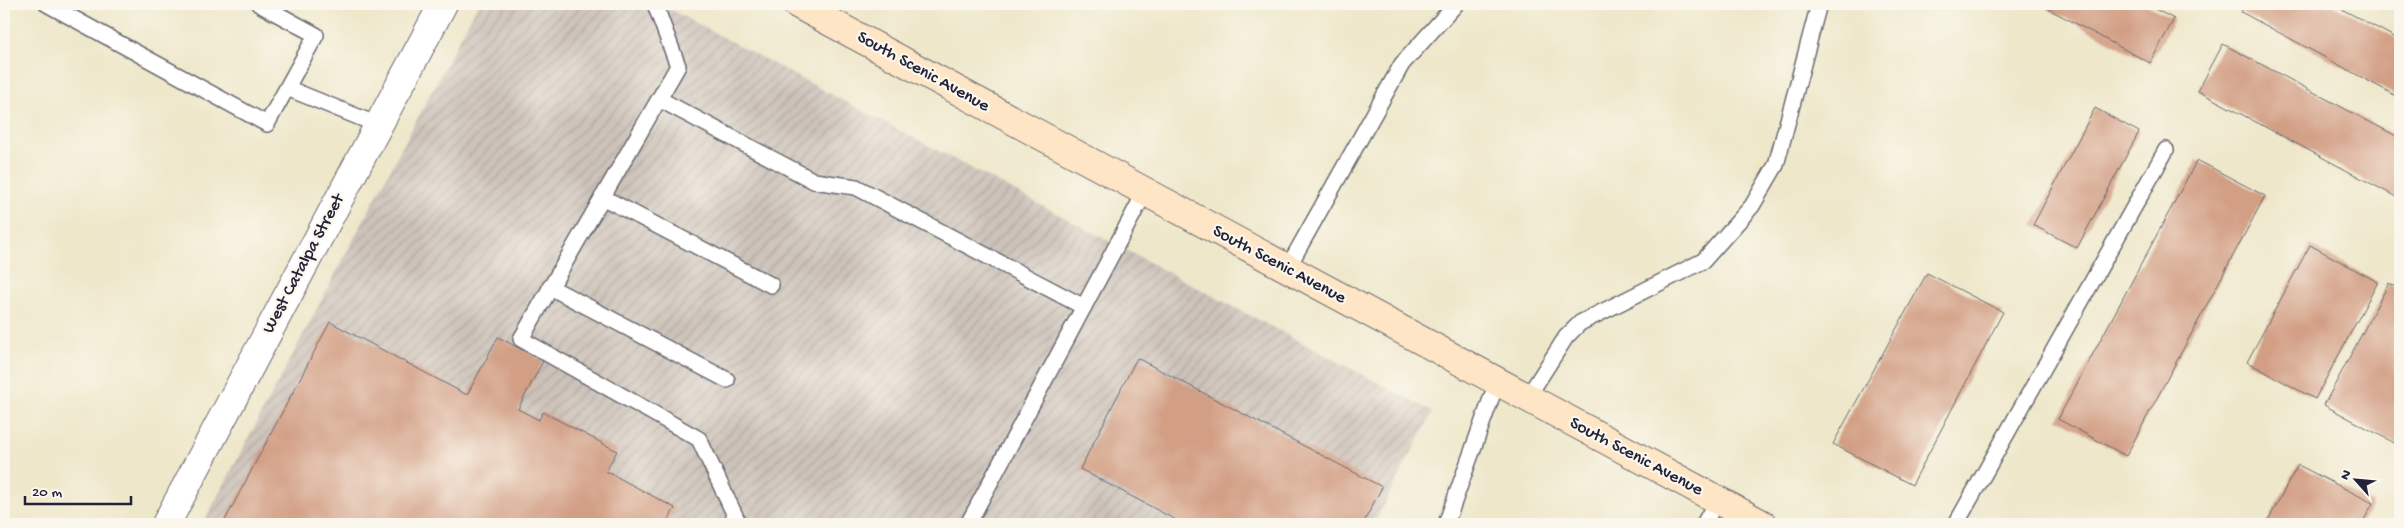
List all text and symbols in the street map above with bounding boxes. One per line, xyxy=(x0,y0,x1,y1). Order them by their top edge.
street label: South Scenic Avenue xyxy=(853,27,993,117)
street label: West Catalpa Street xyxy=(258,189,350,337)
street label: South Scenic Avenue xyxy=(1209,221,1350,309)
street label: South Scenic Avenue xyxy=(1566,413,1707,501)
north arrow xyxy=(2332,456,2382,506)
text: N xyxy=(2337,467,2356,483)
scale bar xyxy=(25,473,131,505)
text: 20 m xyxy=(32,484,62,502)

